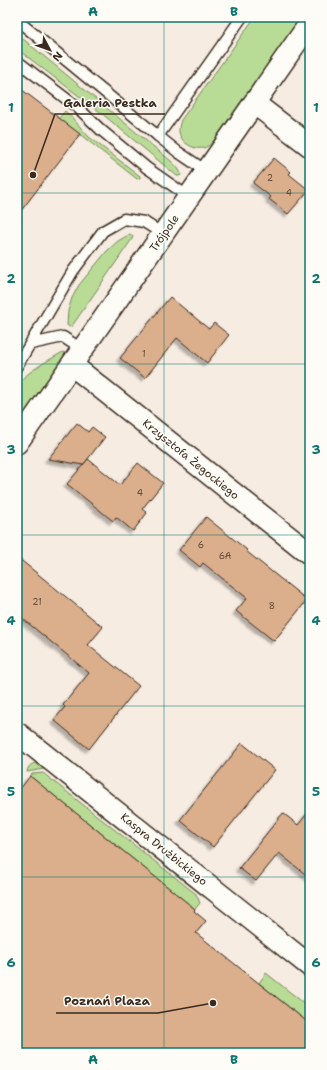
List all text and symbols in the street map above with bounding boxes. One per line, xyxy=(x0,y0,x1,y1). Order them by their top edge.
text: A xyxy=(88,3,98,20)
text: B xyxy=(230,3,238,20)
north arrow xyxy=(30,30,70,70)
text: N xyxy=(48,48,66,65)
callout: Galeria Pestka xyxy=(55,90,165,114)
text: Galeria Pestka xyxy=(63,95,157,111)
text: 1 xyxy=(8,99,14,116)
text: 1 xyxy=(313,99,319,116)
house number: 2 xyxy=(267,172,273,184)
house number: 4 xyxy=(286,187,292,199)
street label: Trójpole xyxy=(146,212,183,255)
text: 2 xyxy=(6,270,16,287)
text: 2 xyxy=(311,270,321,287)
house number: 1 xyxy=(142,348,146,360)
street label: Krzysztofa Żegockiego xyxy=(139,416,242,503)
text: 3 xyxy=(6,441,16,458)
text: 3 xyxy=(311,441,321,458)
house number: 4 xyxy=(137,487,143,499)
house number: 6 xyxy=(198,539,204,551)
house number: 6A xyxy=(219,550,232,562)
house number: 21 xyxy=(32,596,42,608)
house number: 8 xyxy=(269,600,275,612)
text: 4 xyxy=(6,612,16,629)
text: 4 xyxy=(311,612,321,629)
text: 5 xyxy=(7,783,15,800)
text: 5 xyxy=(312,783,320,800)
street label: Kaspra Drużbickiego xyxy=(117,810,211,889)
text: 6 xyxy=(6,954,16,971)
text: 6 xyxy=(311,954,321,971)
callout: Poznań Plaza xyxy=(56,989,158,1013)
text: Poznań Plaza xyxy=(64,993,151,1009)
text: A xyxy=(88,1051,98,1068)
text: B xyxy=(230,1051,238,1068)

